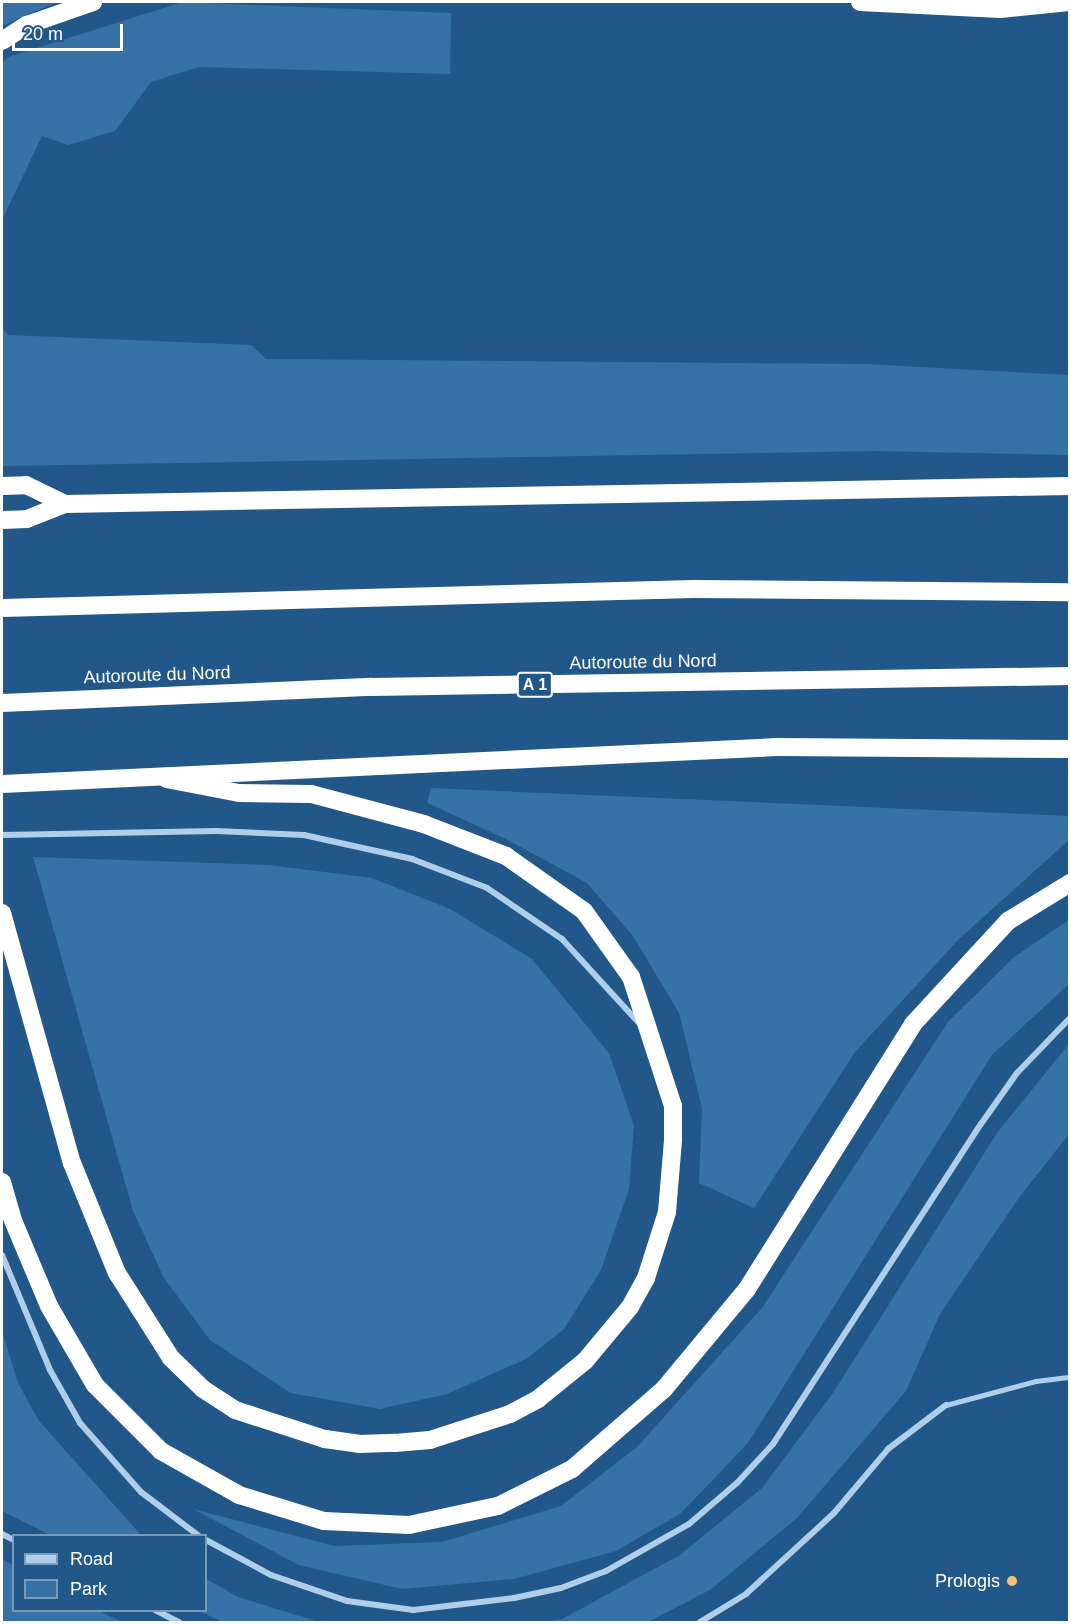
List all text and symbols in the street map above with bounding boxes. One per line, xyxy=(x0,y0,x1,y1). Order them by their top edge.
scale bar xyxy=(15,12,126,50)
text: 20 m xyxy=(23,24,63,44)
street label: Autoroute du Nord xyxy=(569,650,717,674)
street label: Autoroute du Nord xyxy=(83,662,231,688)
road number: A 1 xyxy=(516,672,554,698)
legend xyxy=(12,1534,207,1612)
text: Road xyxy=(70,1549,113,1569)
place label: Prologis xyxy=(935,1570,1000,1592)
marker: Prologis xyxy=(1005,1574,1019,1588)
text: Park xyxy=(70,1579,107,1599)

